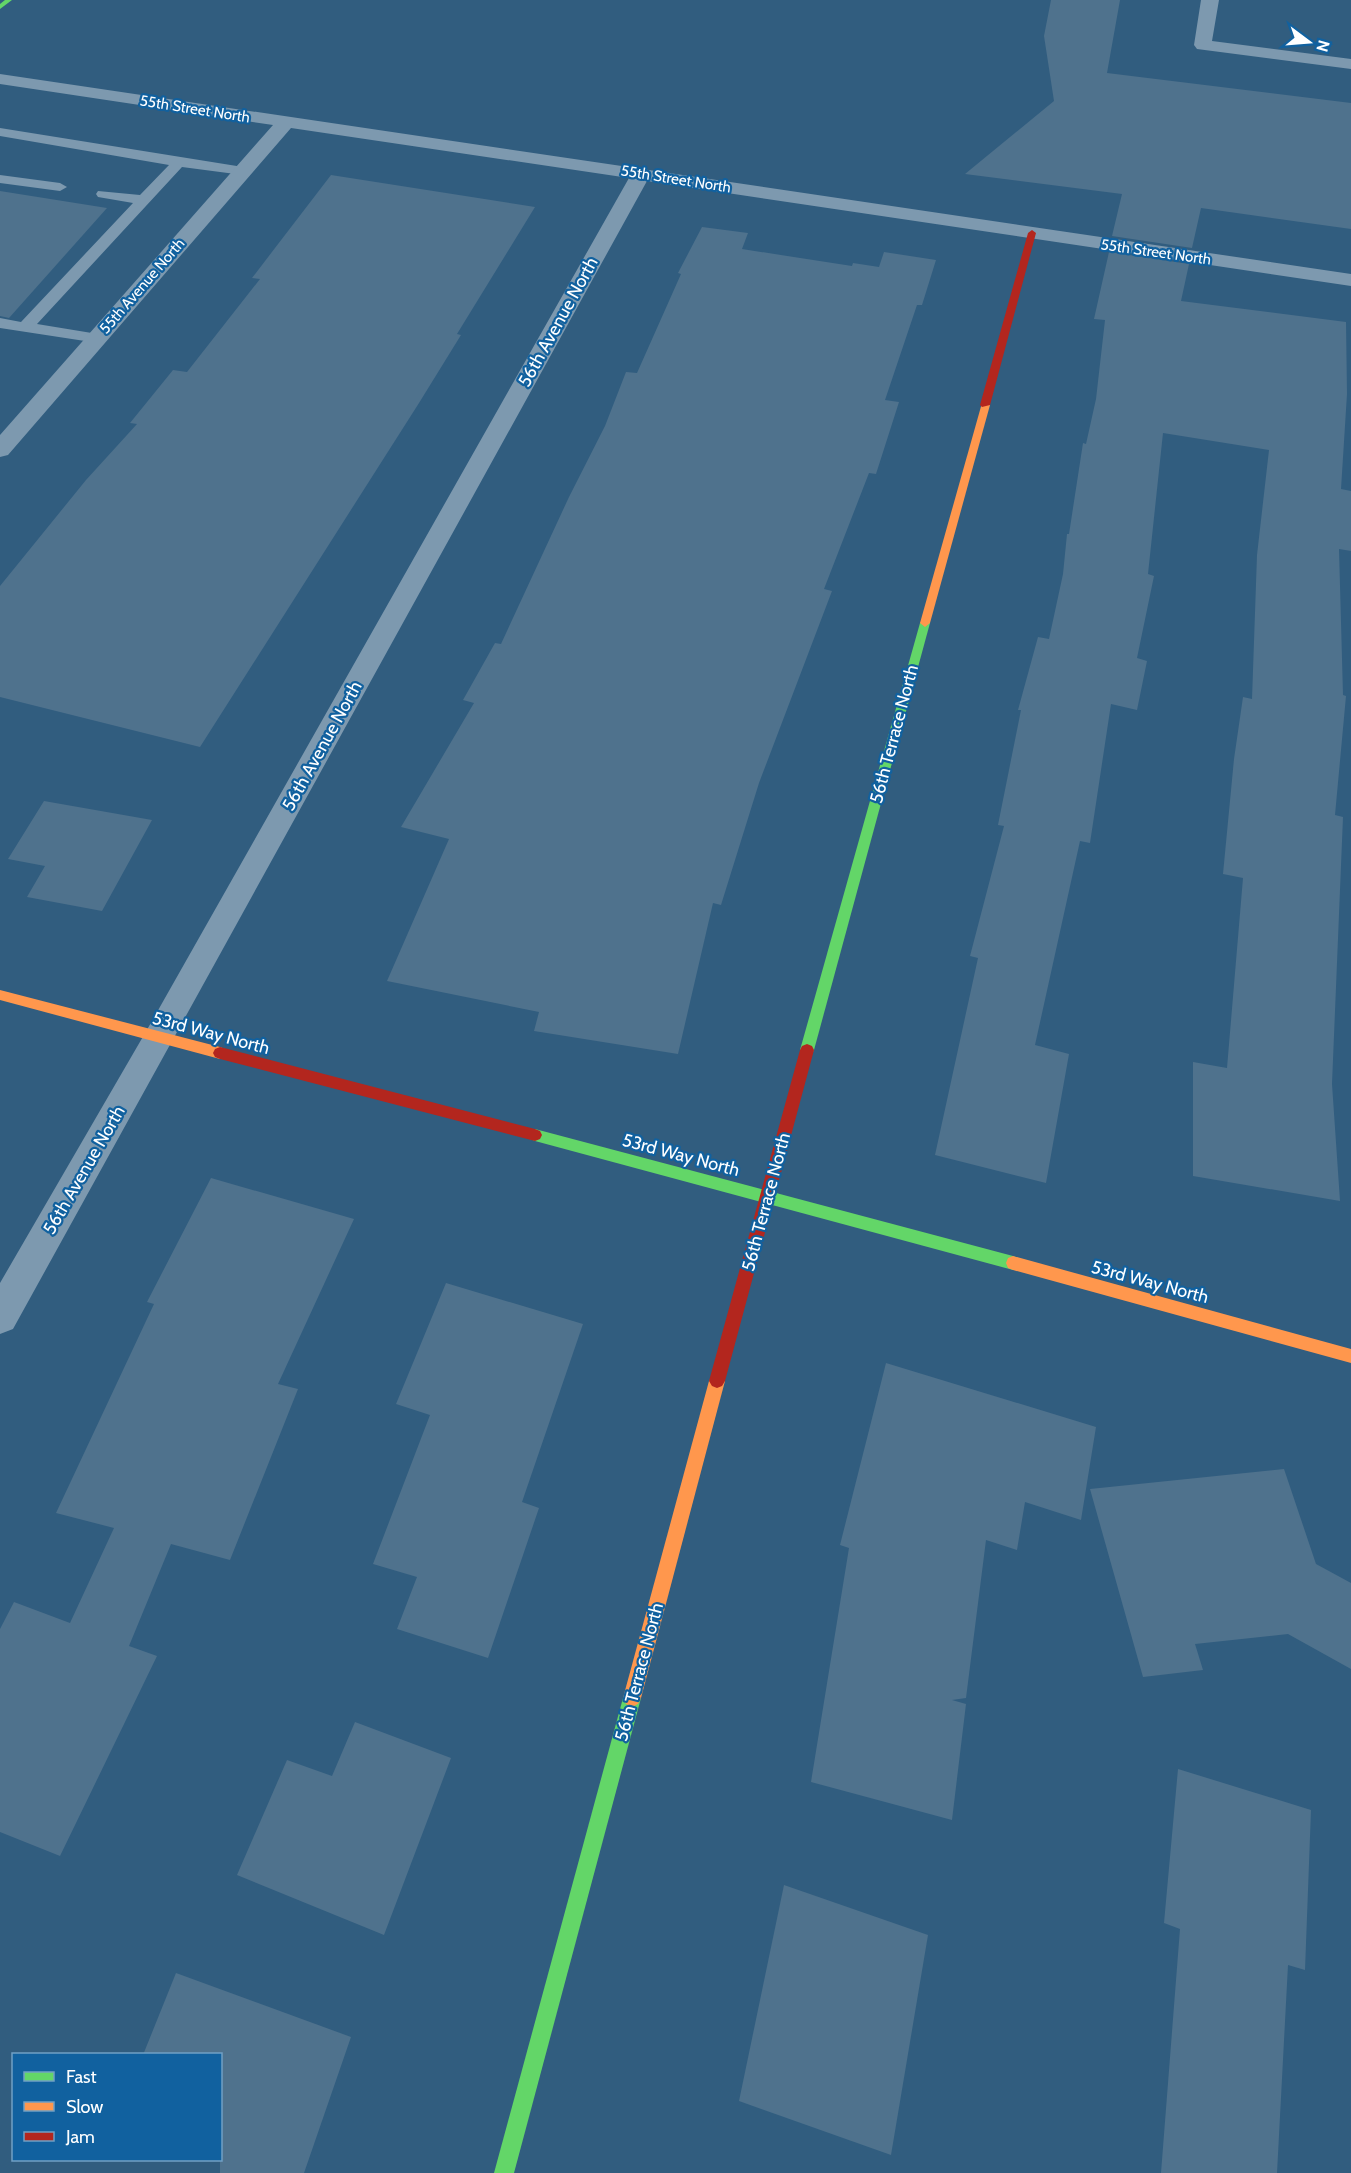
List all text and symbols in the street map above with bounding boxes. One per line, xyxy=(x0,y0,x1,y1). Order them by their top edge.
north arrow xyxy=(1279,12,1339,72)
text: N xyxy=(1312,38,1334,54)
street label: 55th Street North xyxy=(139,91,251,127)
street label: 55th Street North xyxy=(620,161,732,197)
street label: 55th Avenue North xyxy=(96,235,188,337)
street label: 55th Street North xyxy=(1100,235,1212,269)
street label: 56th Avenue North xyxy=(513,253,603,391)
street label: 56th Terrace North xyxy=(865,662,923,806)
street label: 56th Avenue North xyxy=(277,677,367,815)
street label: 53rd Way North xyxy=(150,1007,272,1059)
street label: 56th Avenue North xyxy=(38,1102,130,1238)
street label: 53rd Way North xyxy=(620,1129,742,1181)
street label: 56th Terrace North xyxy=(737,1130,795,1274)
street label: 53rd Way North xyxy=(1089,1256,1211,1308)
street label: 56th Terrace North xyxy=(610,1600,668,1744)
legend xyxy=(12,2053,222,2161)
text: Fast xyxy=(66,2066,97,2088)
text: Slow xyxy=(66,2096,103,2118)
text: Jam xyxy=(65,2126,95,2148)

